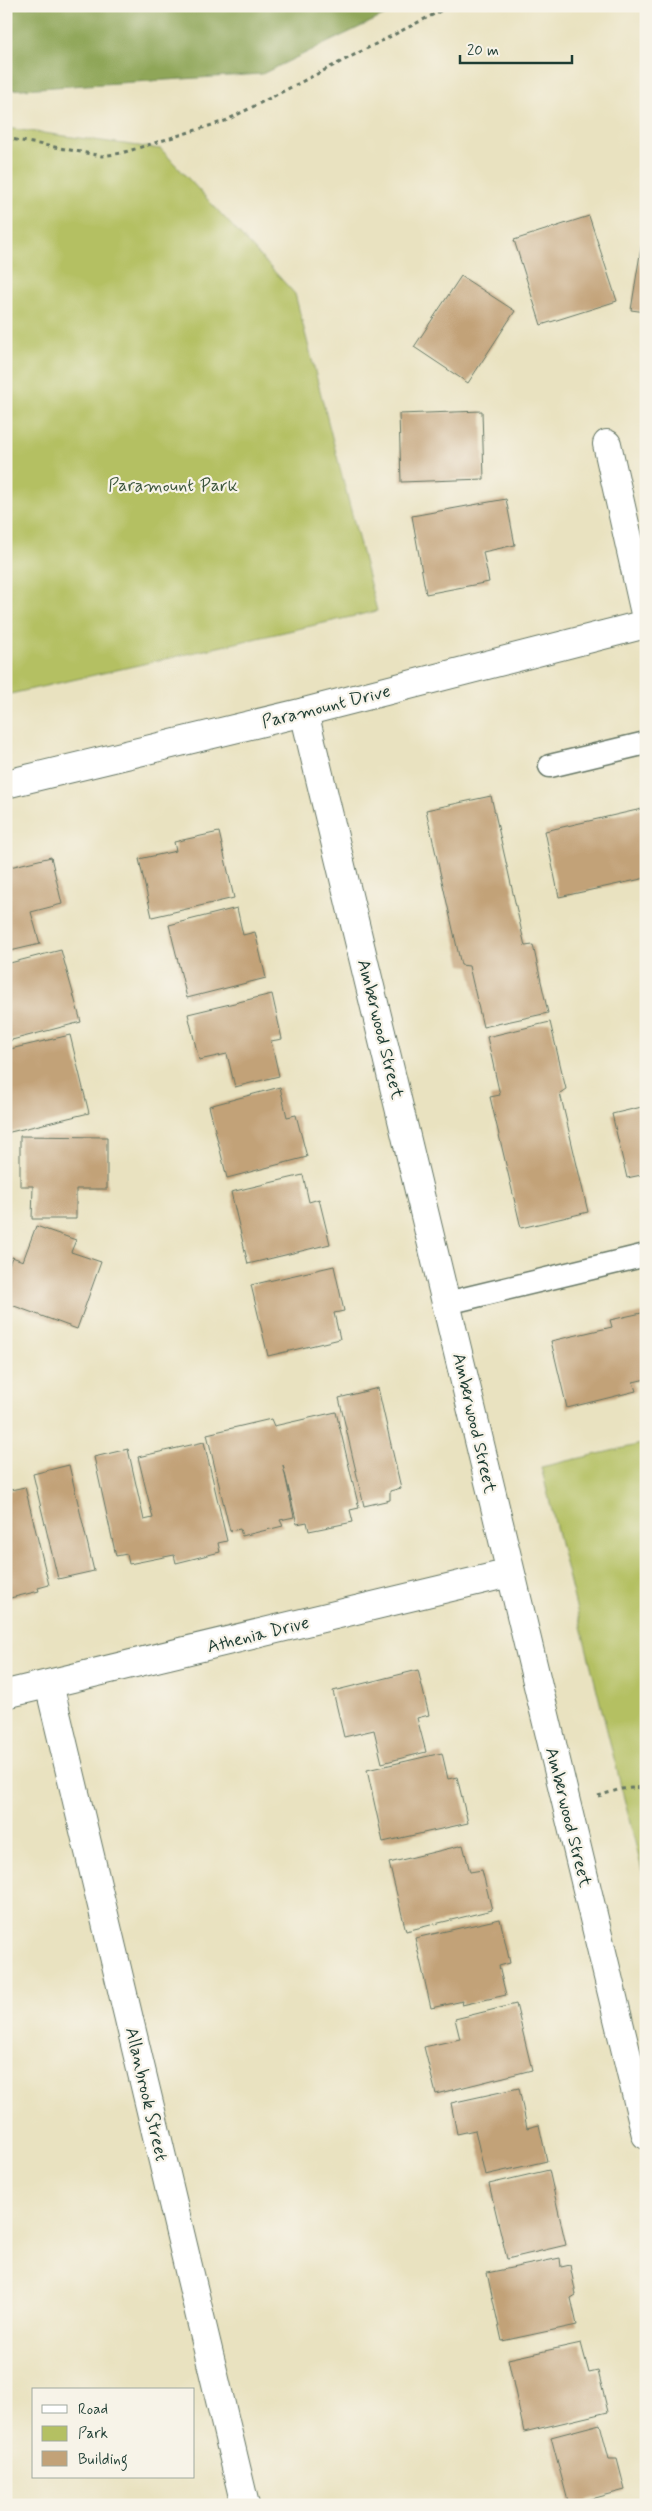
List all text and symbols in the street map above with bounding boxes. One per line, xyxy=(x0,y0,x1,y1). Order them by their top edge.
scale bar xyxy=(460,32,572,64)
text: 20 m xyxy=(467,41,499,61)
park label: Paramount Park xyxy=(108,474,238,498)
street label: Paramount Drive xyxy=(259,679,393,735)
street label: Amberwood Street xyxy=(351,957,409,1102)
street label: Amberwood Street xyxy=(446,1351,502,1496)
street label: Athenia Drive xyxy=(205,1611,312,1659)
street label: Amberwood Street xyxy=(539,1745,597,1890)
street label: Allanbrook Street xyxy=(119,2025,173,2164)
legend xyxy=(32,2388,195,2478)
text: Road xyxy=(78,2400,108,2420)
text: Park xyxy=(78,2424,108,2444)
text: Building xyxy=(78,2450,128,2471)

